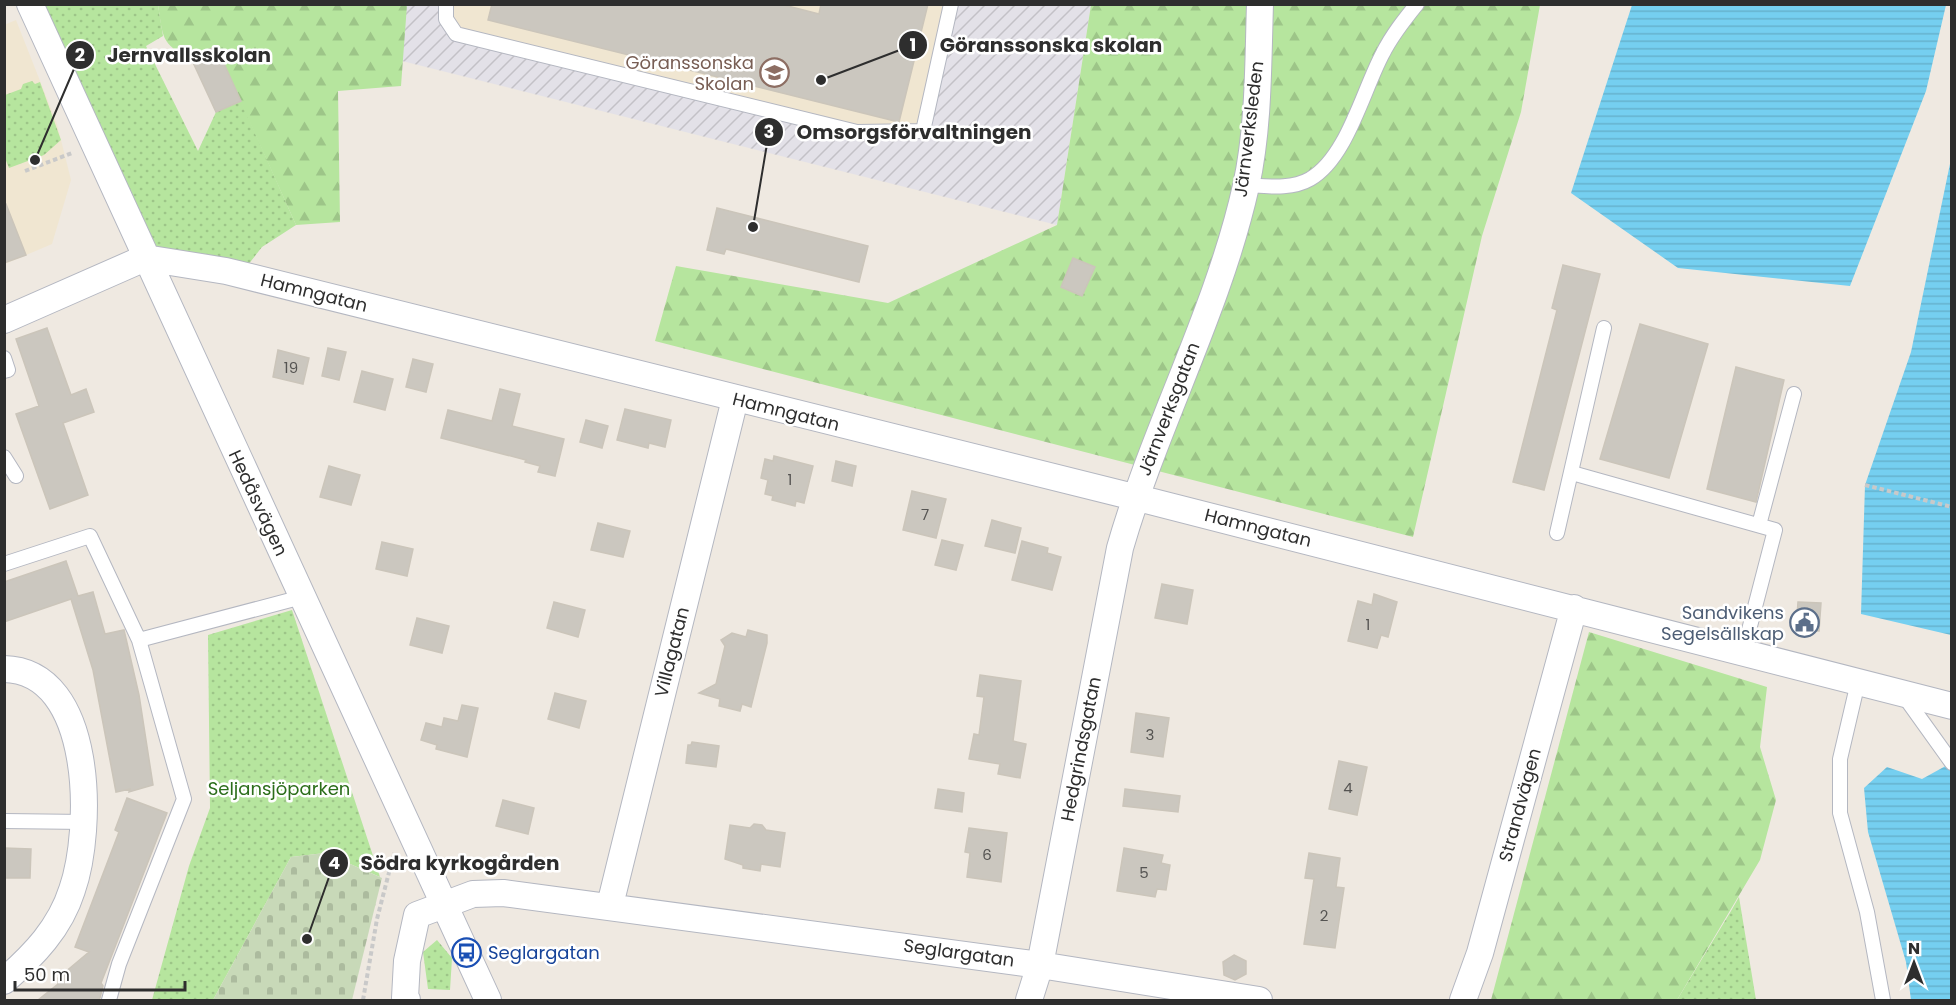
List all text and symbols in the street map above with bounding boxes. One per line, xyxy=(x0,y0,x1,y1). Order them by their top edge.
callout: Göranssonska skolan xyxy=(898,26,1175,64)
text: Göranssonska skolan xyxy=(940,31,1162,59)
text: 1 xyxy=(910,32,916,57)
callout: Jernvallsskolan xyxy=(65,36,283,74)
text: Jernvallsskolan xyxy=(107,41,271,69)
text: 2 xyxy=(75,42,85,67)
place label: Göranssonska Skolan xyxy=(625,50,754,96)
school or university icon: Göranssonska Skolan xyxy=(759,57,791,89)
street label: Järnverksleden xyxy=(1228,59,1269,198)
callout: Omsorgsförvaltningen xyxy=(754,113,1043,151)
text: Omsorgsförvaltningen xyxy=(797,118,1031,146)
text: 3 xyxy=(764,119,774,144)
street label: Hamngatan xyxy=(258,267,370,318)
street label: Järnverksgatan xyxy=(1132,338,1205,479)
house number: 19 xyxy=(284,357,298,378)
street label: Hamngatan xyxy=(730,386,842,437)
street label: Hedåsvägen xyxy=(223,446,294,560)
house number: 1 xyxy=(788,469,792,490)
street label: Hamngatan xyxy=(1202,502,1314,553)
house number: 7 xyxy=(921,504,929,525)
place label: Sandvikens Segelsällskap xyxy=(1661,600,1784,646)
street label: Villagatan xyxy=(648,604,695,700)
public building icon: Sandvikens Segelsällskap xyxy=(1789,607,1821,639)
house number: 1 xyxy=(1366,614,1370,635)
street label: Hedgrindsgatan xyxy=(1054,674,1107,823)
house number: 3 xyxy=(1146,724,1154,745)
street label: Strandvägen xyxy=(1492,745,1547,865)
park label: Seljansjöparken xyxy=(208,776,350,801)
house number: 4 xyxy=(1343,777,1353,798)
callout: Södra kyrkogården xyxy=(319,844,572,882)
house number: 6 xyxy=(982,844,992,865)
text: Södra kyrkogården xyxy=(361,849,559,877)
text: 4 xyxy=(328,850,340,875)
house number: 5 xyxy=(1139,862,1149,883)
house number: 2 xyxy=(1320,905,1328,926)
street label: Seglargatan xyxy=(902,932,1016,973)
north arrow xyxy=(1884,933,1944,993)
bus stop icon: Seglargatan xyxy=(451,937,483,969)
text: N xyxy=(1908,937,1920,960)
place label: Seglargatan xyxy=(488,940,600,965)
scale bar xyxy=(15,954,184,992)
text: 50 m xyxy=(24,962,70,987)

